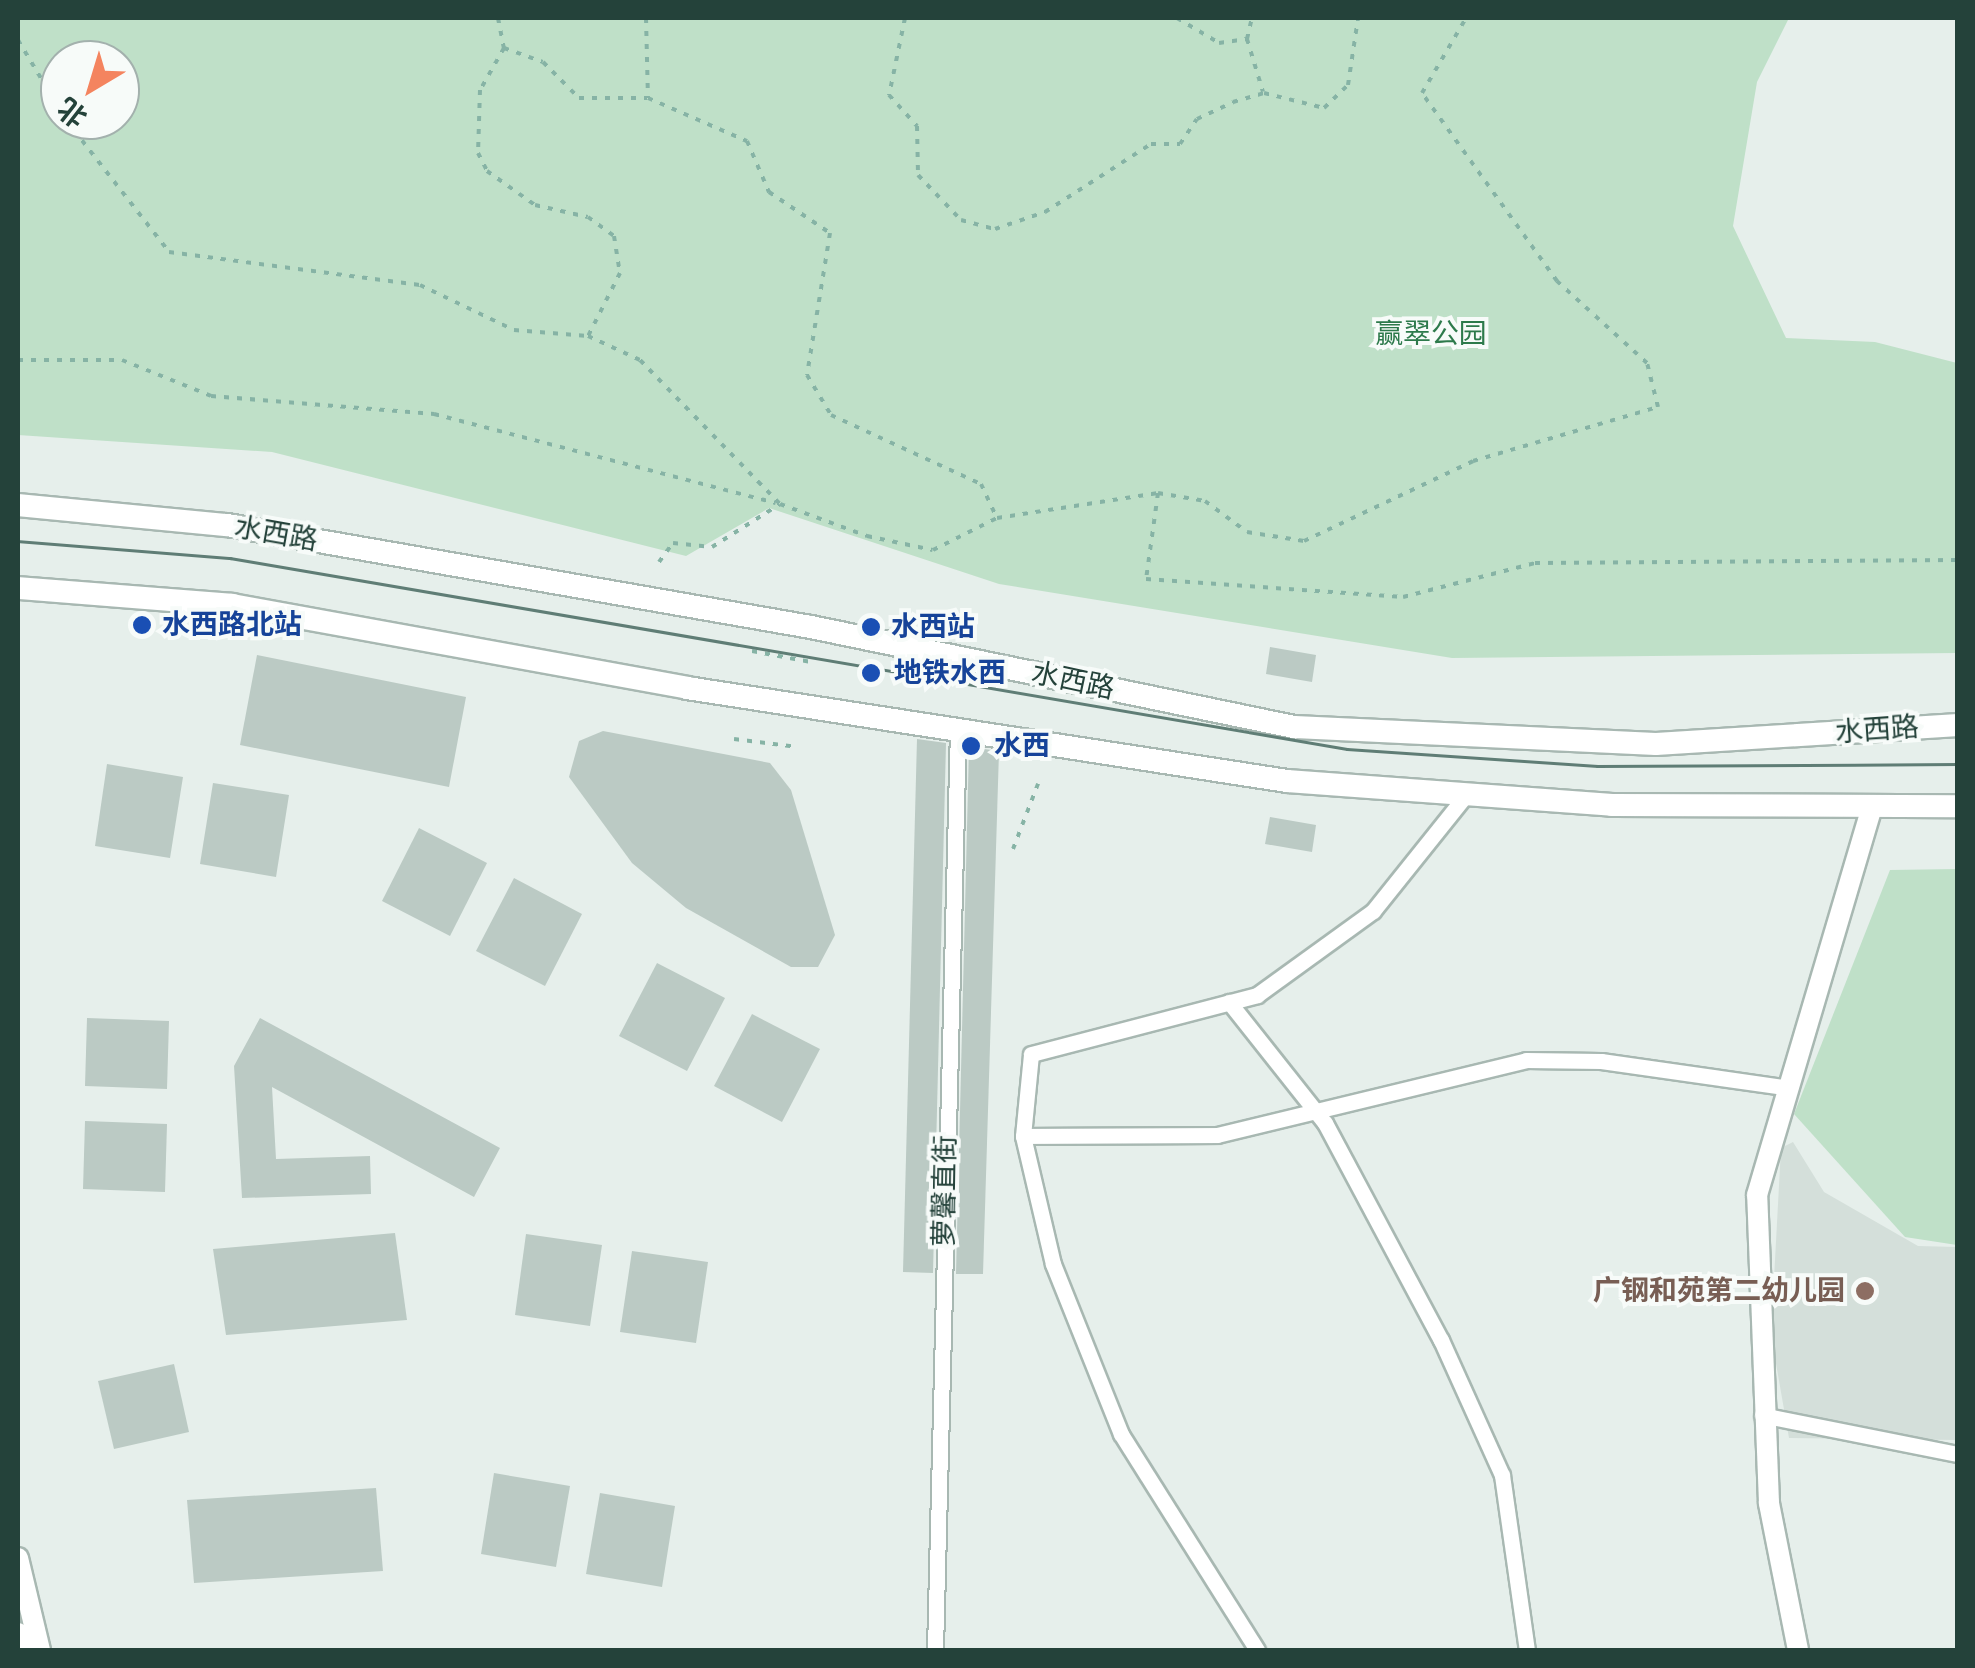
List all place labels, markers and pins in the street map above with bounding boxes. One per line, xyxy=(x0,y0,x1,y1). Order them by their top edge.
place label: 水西路北站 xyxy=(162,608,302,642)
place label: 水西站 xyxy=(891,610,975,644)
marker: 水西路北站 xyxy=(131,614,153,636)
marker: 水西站 xyxy=(860,616,882,638)
place label: 地铁水西 xyxy=(894,656,1006,690)
marker: 地铁水西 xyxy=(858,660,884,686)
place label: 水西 xyxy=(994,729,1050,763)
marker: 水西 xyxy=(958,733,984,759)
place label: 广钢和苑第二幼儿园 xyxy=(1593,1274,1845,1308)
marker: 广钢和苑第二幼儿园 xyxy=(1854,1280,1876,1302)

